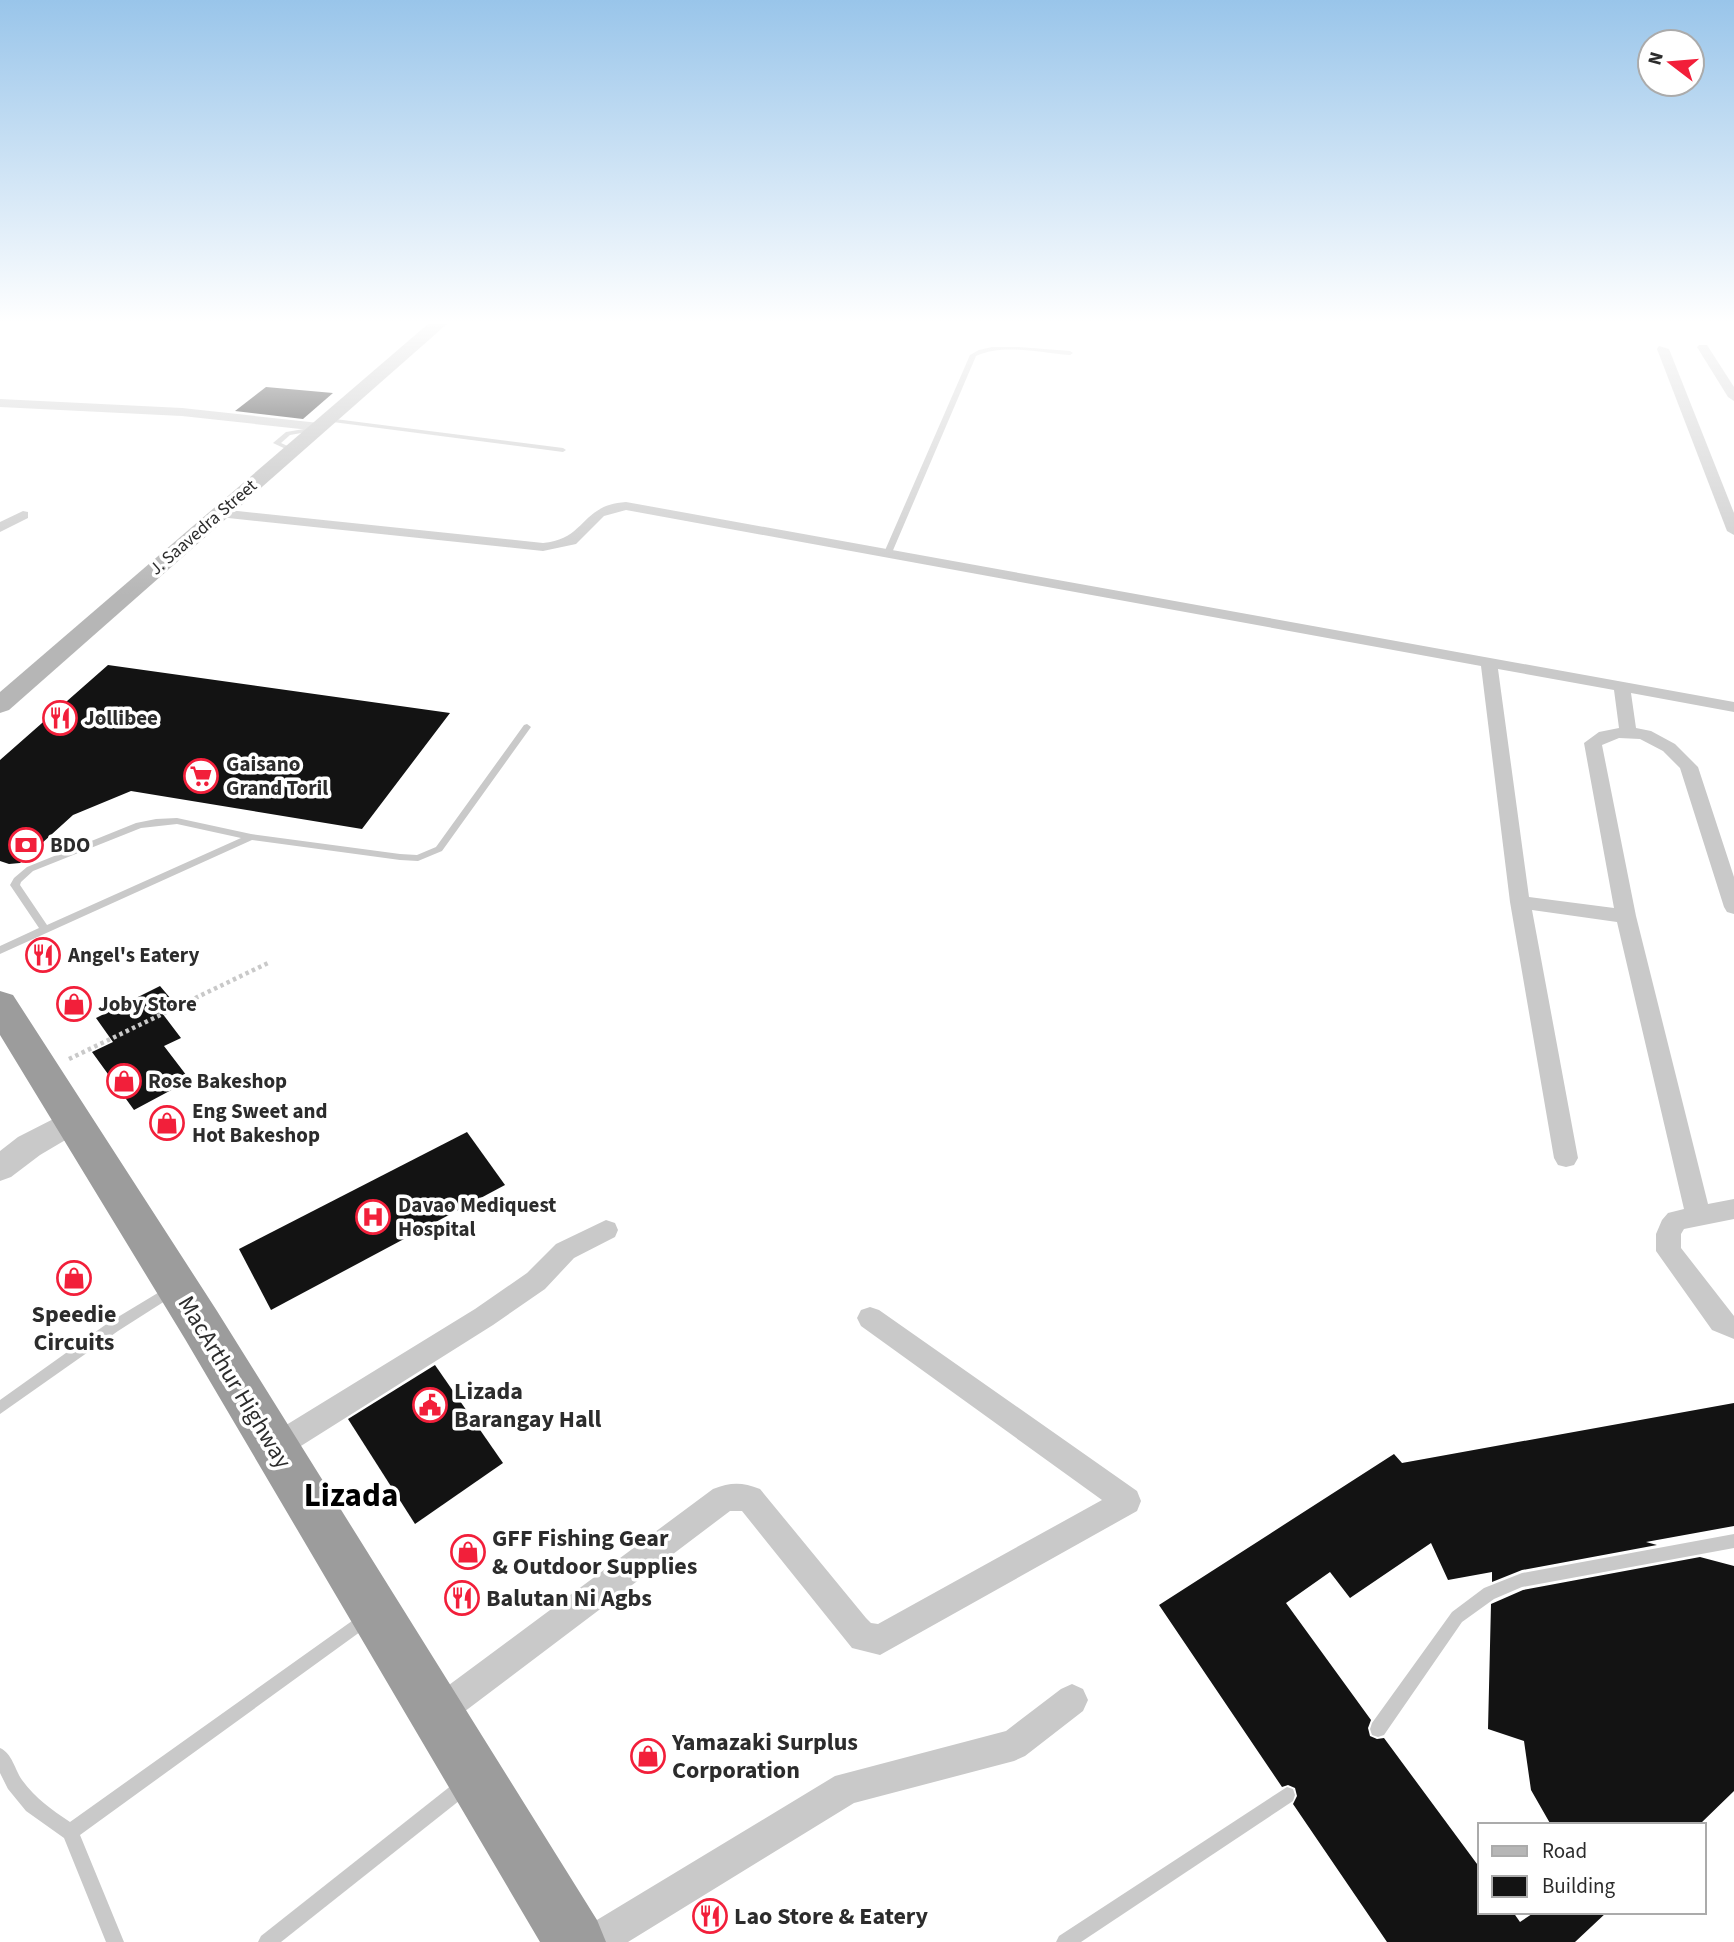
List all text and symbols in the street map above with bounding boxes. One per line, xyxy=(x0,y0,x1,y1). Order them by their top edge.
north arrow xyxy=(1636,28,1706,98)
text: N xyxy=(1641,49,1671,69)
street label: J. Saavedra Street xyxy=(144,474,262,581)
restaurant icon: Jollibee xyxy=(41,699,79,737)
place label: Jollibee xyxy=(84,703,158,733)
place label: Gaisano Grand Toril xyxy=(226,749,328,803)
supermarket icon: Gaisano Grand Toril xyxy=(182,757,220,795)
bank icon: BDO xyxy=(7,826,45,864)
place label: BDO xyxy=(50,830,90,860)
restaurant icon: Angel's Eatery xyxy=(24,936,62,974)
place label: Angel's Eatery xyxy=(67,940,199,970)
shop icon: Joby Store xyxy=(55,985,93,1023)
place label: Joby Store xyxy=(98,989,197,1019)
shop icon: Rose Bakeshop xyxy=(105,1062,143,1100)
place label: Rose Bakeshop xyxy=(148,1066,287,1096)
place label: Eng Sweet and Hot Bakeshop xyxy=(192,1096,328,1150)
shop icon: Eng Sweet and Hot Bakeshop xyxy=(148,1104,186,1142)
place label: Davao Mediquest Hospital xyxy=(398,1190,556,1244)
hospital icon: Davao Mediquest Hospital xyxy=(354,1198,392,1236)
shop icon: Speedie Circuits xyxy=(55,1259,93,1297)
street label: MacArthur Highway xyxy=(169,1289,300,1475)
place label: Speedie Circuits xyxy=(32,1297,116,1360)
place label: Lizada Barangay Hall xyxy=(454,1374,601,1437)
public building icon: Lizada Barangay Hall xyxy=(411,1386,449,1424)
district label: Lizada xyxy=(304,1472,398,1519)
place label: GFF Fishing Gear & Outdoor Supplies xyxy=(492,1521,697,1584)
shop icon: GFF Fishing Gear & Outdoor Supplies xyxy=(449,1533,487,1571)
restaurant icon: Balutan Ni Agbs xyxy=(443,1579,481,1617)
place label: Balutan Ni Agbs xyxy=(486,1581,652,1616)
place label: Yamazaki Surplus Corporation xyxy=(671,1725,858,1788)
shop icon: Yamazaki Surplus Corporation xyxy=(629,1737,667,1775)
legend xyxy=(1478,1823,1706,1914)
text: Road xyxy=(1542,1836,1587,1866)
text: Building xyxy=(1542,1871,1616,1901)
restaurant icon: Lao Store & Eatery xyxy=(691,1897,729,1935)
place label: Lao Store & Eatery xyxy=(734,1899,929,1934)

